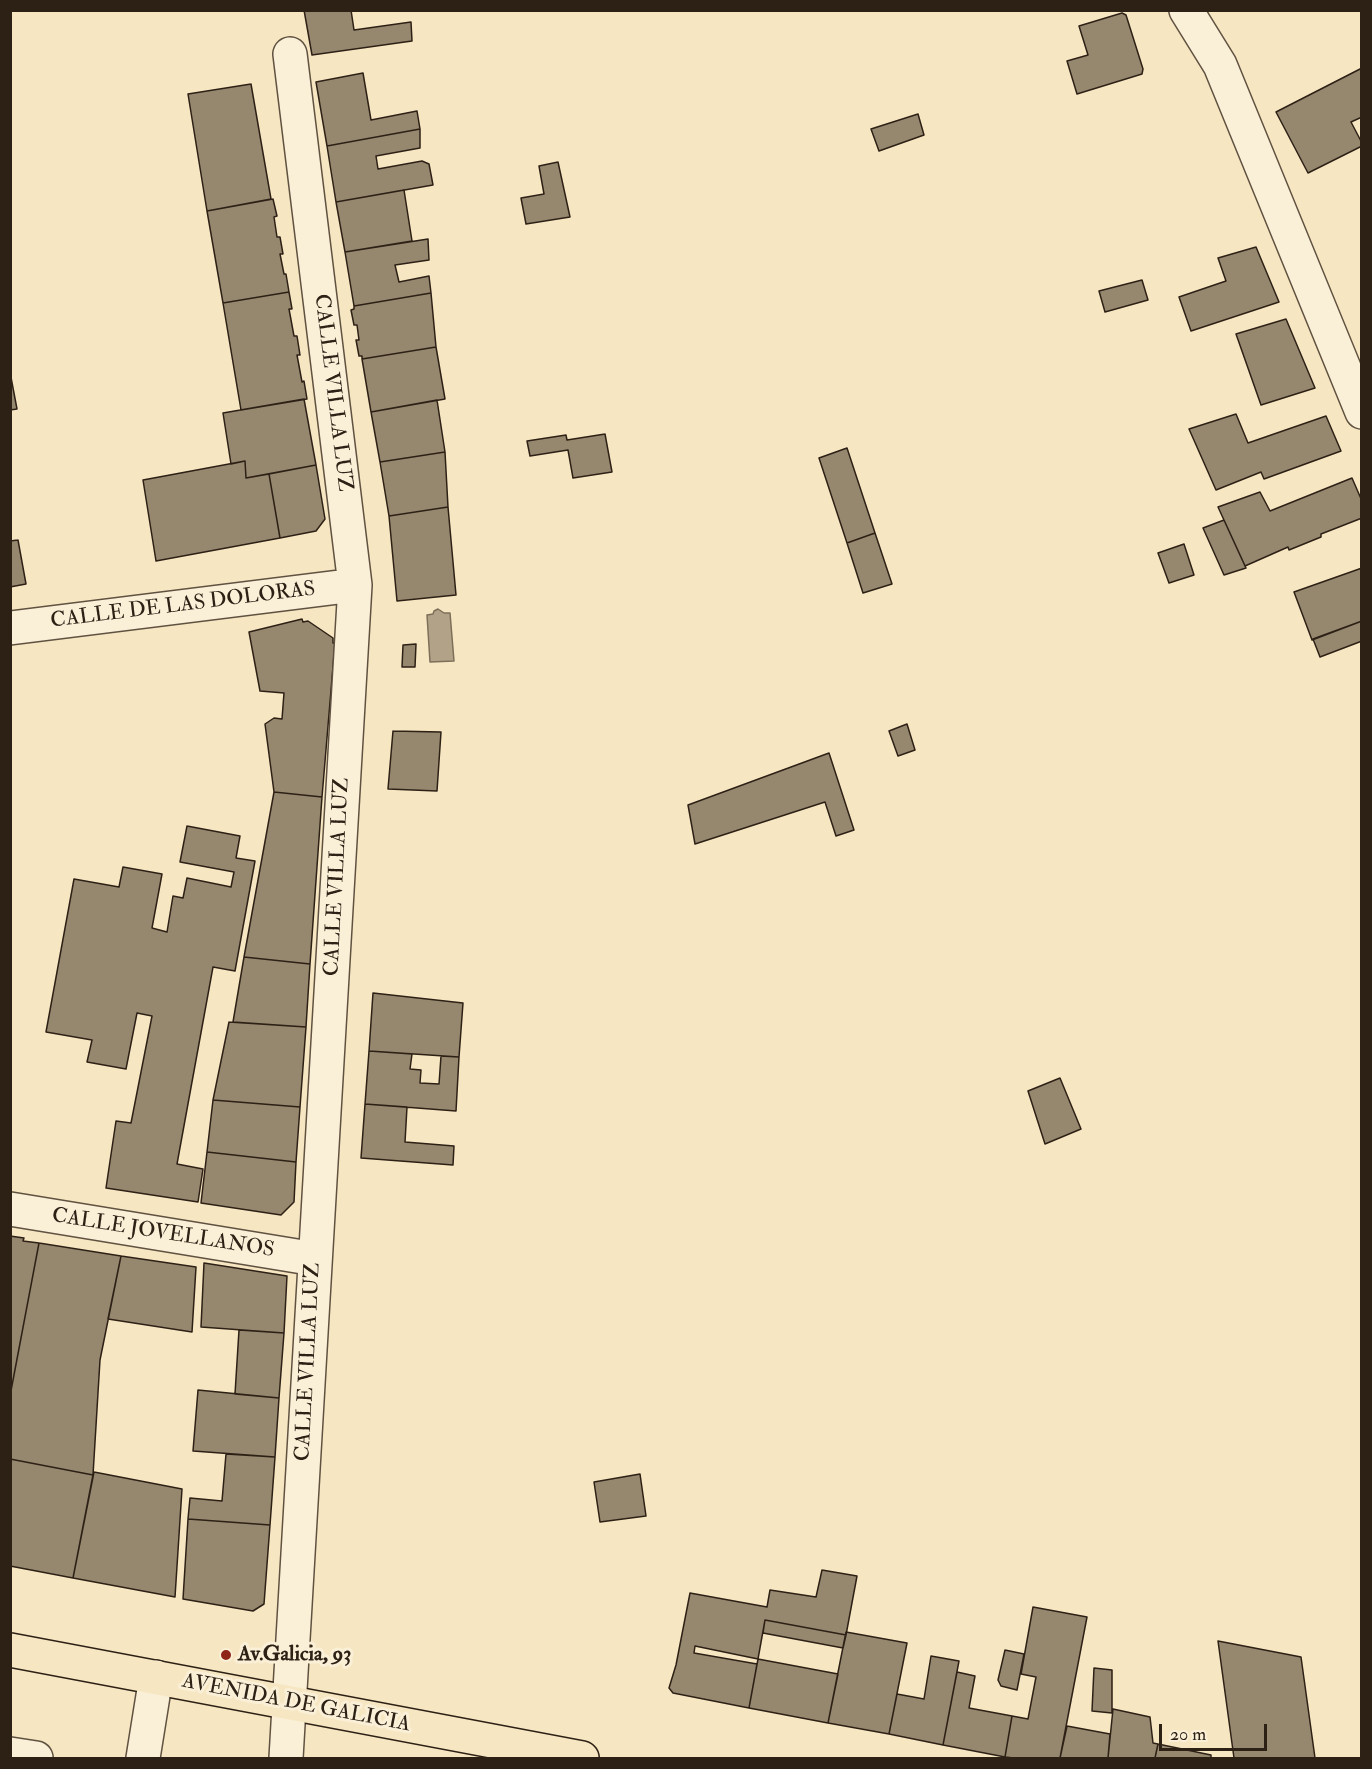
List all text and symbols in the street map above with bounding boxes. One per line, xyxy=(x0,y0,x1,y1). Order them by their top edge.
street label: CALLE VILLA LUZ xyxy=(307,293,357,493)
street label: CALLE DE LAS DOLORAS xyxy=(49,577,317,635)
street label: CALLE VILLA LUZ xyxy=(320,777,356,977)
street label: CALLE JOVELLANOS xyxy=(50,1204,276,1264)
street label: CALLE VILLA LUZ xyxy=(291,1262,327,1462)
place label: Av.Galicia, 93 xyxy=(238,1642,351,1668)
marker: Av.Galicia, 93 xyxy=(219,1648,233,1662)
street label: AVENIDA DE GALICIA xyxy=(180,1669,412,1739)
scale bar xyxy=(1162,1712,1270,1750)
text: 20 m xyxy=(1170,1723,1206,1746)

